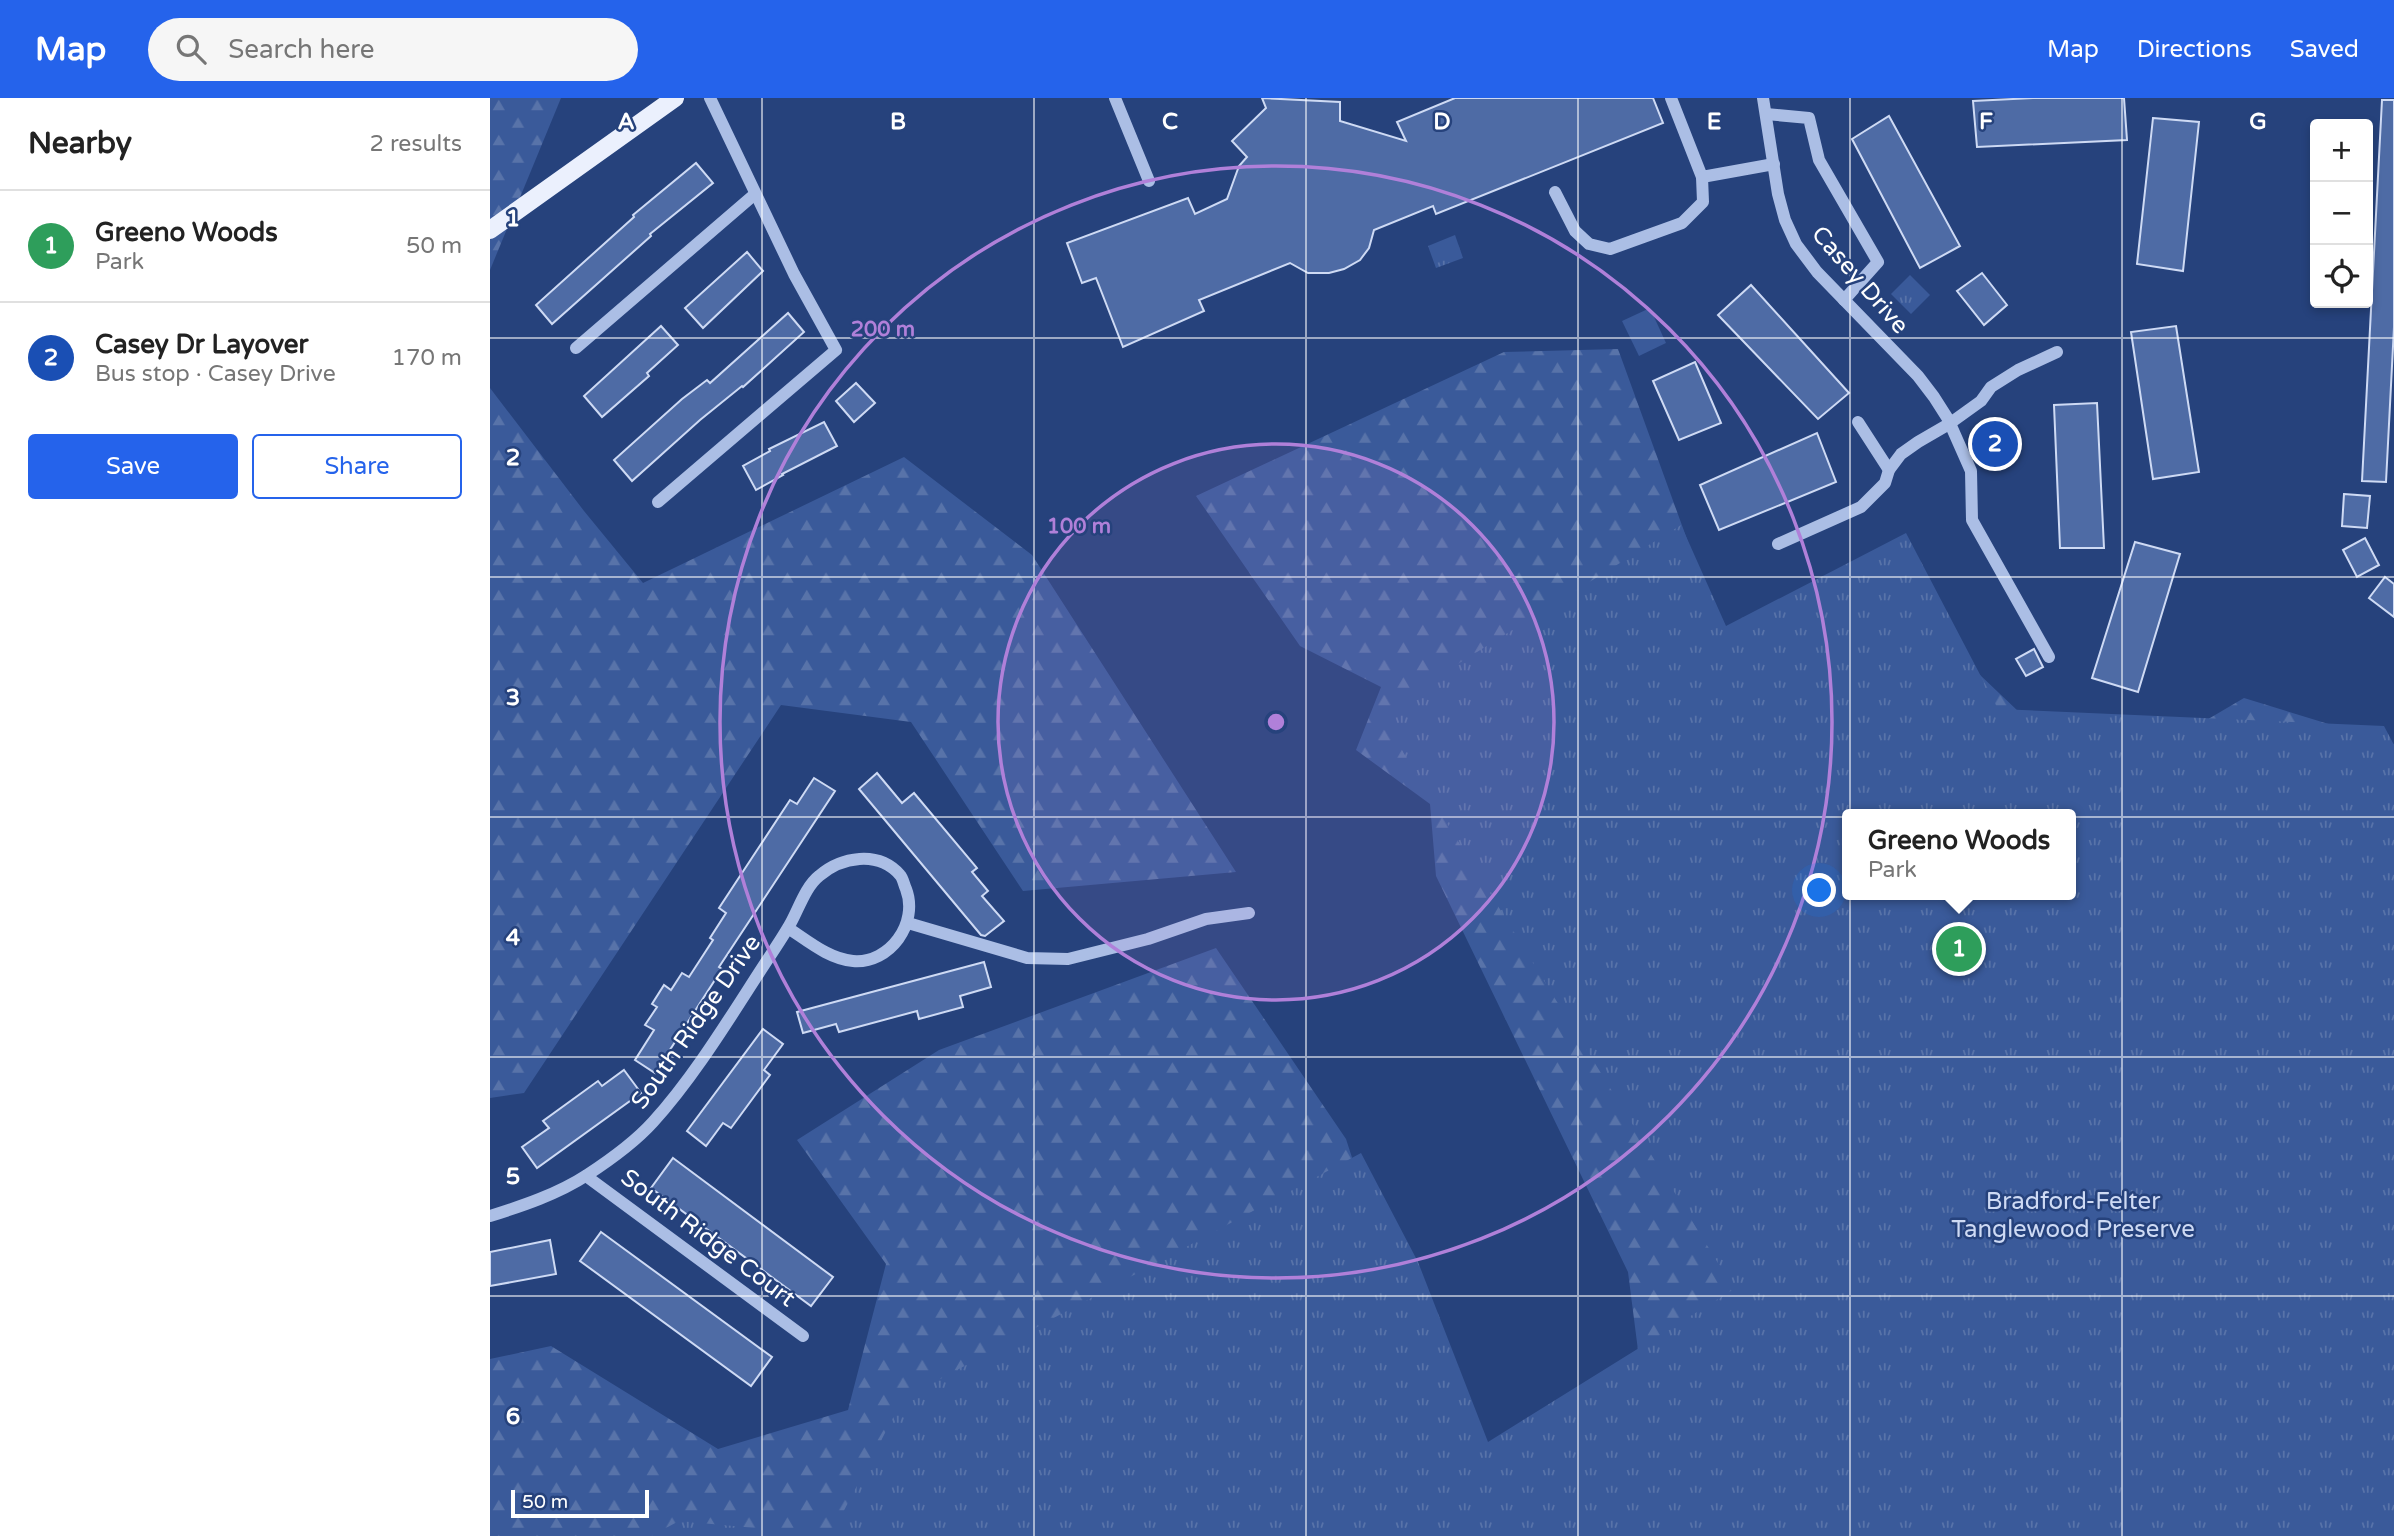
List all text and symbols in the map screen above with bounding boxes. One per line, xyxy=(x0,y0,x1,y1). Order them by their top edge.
search box xyxy=(148,18,638,81)
text: Map xyxy=(35,30,106,69)
icon: search xyxy=(172,30,210,68)
text: Search here xyxy=(228,34,374,65)
text: Map xyxy=(2047,35,2099,64)
text: Directions xyxy=(2137,35,2252,64)
text: Saved xyxy=(2290,35,2359,64)
text: A xyxy=(617,108,635,136)
text: B xyxy=(890,108,906,136)
text: C xyxy=(1162,108,1178,136)
text: D xyxy=(1433,108,1451,136)
text: E xyxy=(1707,108,1721,136)
text: F xyxy=(1979,108,1993,136)
text: G xyxy=(2249,108,2267,136)
map controls xyxy=(2310,119,2373,308)
button: + xyxy=(2310,119,2373,182)
text: Nearby xyxy=(28,125,132,162)
text: 2 results xyxy=(369,130,462,158)
button: − xyxy=(2310,182,2373,245)
text: 1 xyxy=(506,205,520,233)
text: Greeno Woods xyxy=(95,217,278,248)
street label: Casey Drive xyxy=(1805,220,1915,340)
text: 1 xyxy=(44,232,58,260)
text: 50 m xyxy=(406,232,462,260)
button: locate xyxy=(2310,245,2373,308)
text: Park xyxy=(95,248,144,276)
text: 200 m xyxy=(851,317,915,342)
text: Casey Dr Layover xyxy=(95,329,309,360)
text: 2 xyxy=(44,344,58,372)
text: 170 m xyxy=(392,344,462,372)
text: Bus stop · Casey Drive xyxy=(95,360,336,388)
pin: 2 xyxy=(1972,418,2018,470)
button: Save xyxy=(28,434,238,499)
button: Share xyxy=(252,434,462,499)
text: 2 xyxy=(506,444,520,472)
text: 100 m xyxy=(1047,514,1111,539)
text: 3 xyxy=(506,684,520,712)
centre of rings xyxy=(1264,710,1288,734)
popup xyxy=(1842,809,2076,900)
text: Greeno Woods xyxy=(1868,825,2050,856)
text: Park xyxy=(1868,856,1917,884)
your location xyxy=(1802,873,1836,907)
pin: 1 xyxy=(1936,923,1982,975)
text: 4 xyxy=(506,924,521,952)
street label: South Ridge Drive xyxy=(625,929,767,1115)
text: 5 xyxy=(506,1163,520,1191)
street label: South Ridge Court xyxy=(615,1163,801,1313)
park label: Bradford-Felter Tanglewood Preserve xyxy=(1951,1187,2195,1244)
text: 6 xyxy=(506,1403,520,1431)
scale bar xyxy=(511,1487,649,1519)
text: 50 m xyxy=(522,1491,568,1513)

